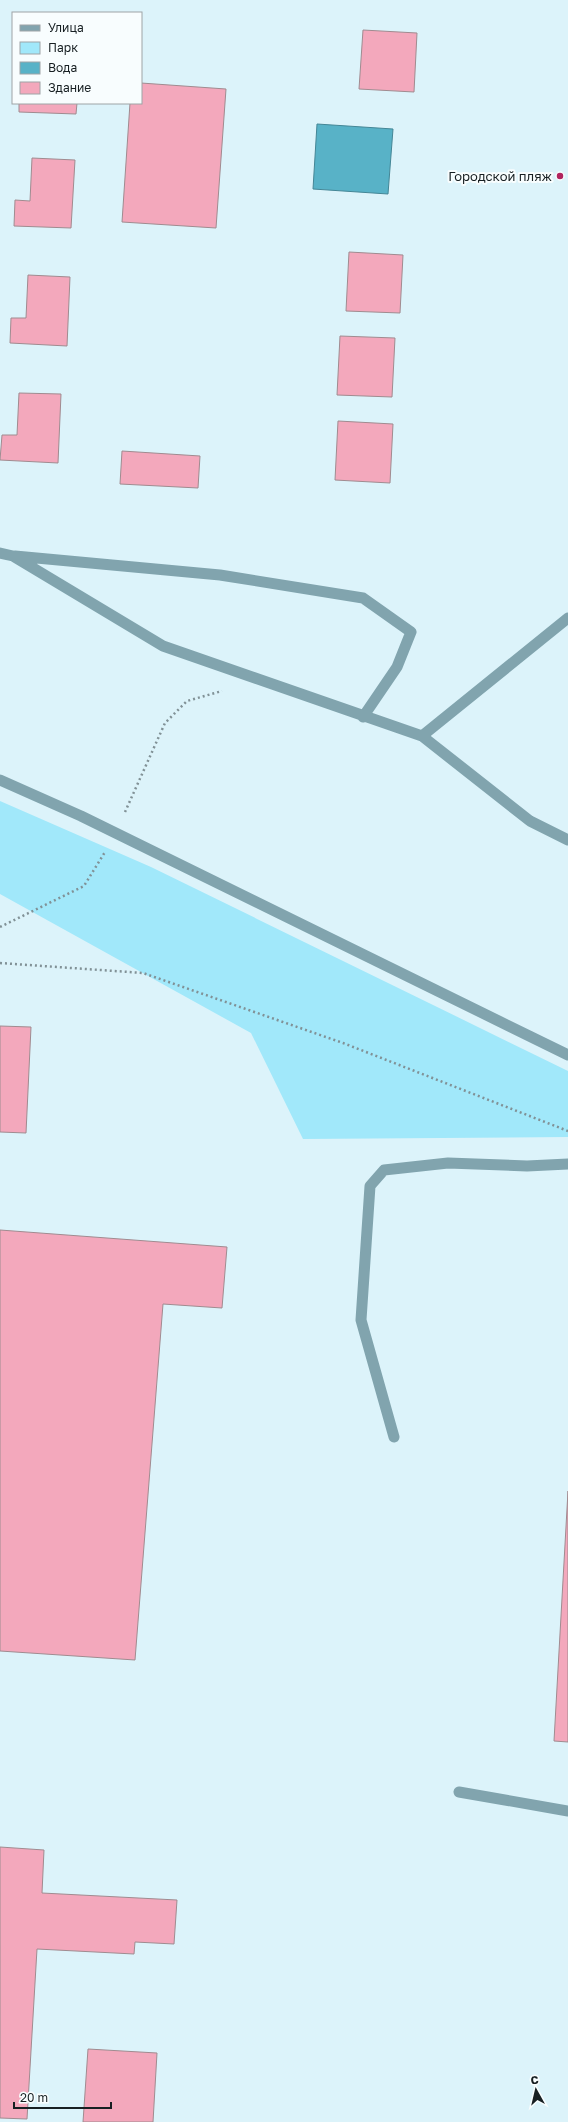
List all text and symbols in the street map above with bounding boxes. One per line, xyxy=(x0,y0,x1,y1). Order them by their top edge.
legend xyxy=(12,12,142,104)
text: Улица xyxy=(48,20,84,35)
text: Парк xyxy=(48,40,78,55)
text: Вода xyxy=(48,60,77,75)
text: Здание xyxy=(48,80,91,95)
place label: Городской пляж xyxy=(448,168,553,184)
marker: Городской пляж xyxy=(555,171,565,181)
north arrow xyxy=(516,2070,556,2110)
text: С xyxy=(530,2073,539,2087)
scale bar xyxy=(14,2084,111,2110)
text: 20 m xyxy=(20,2090,48,2105)

